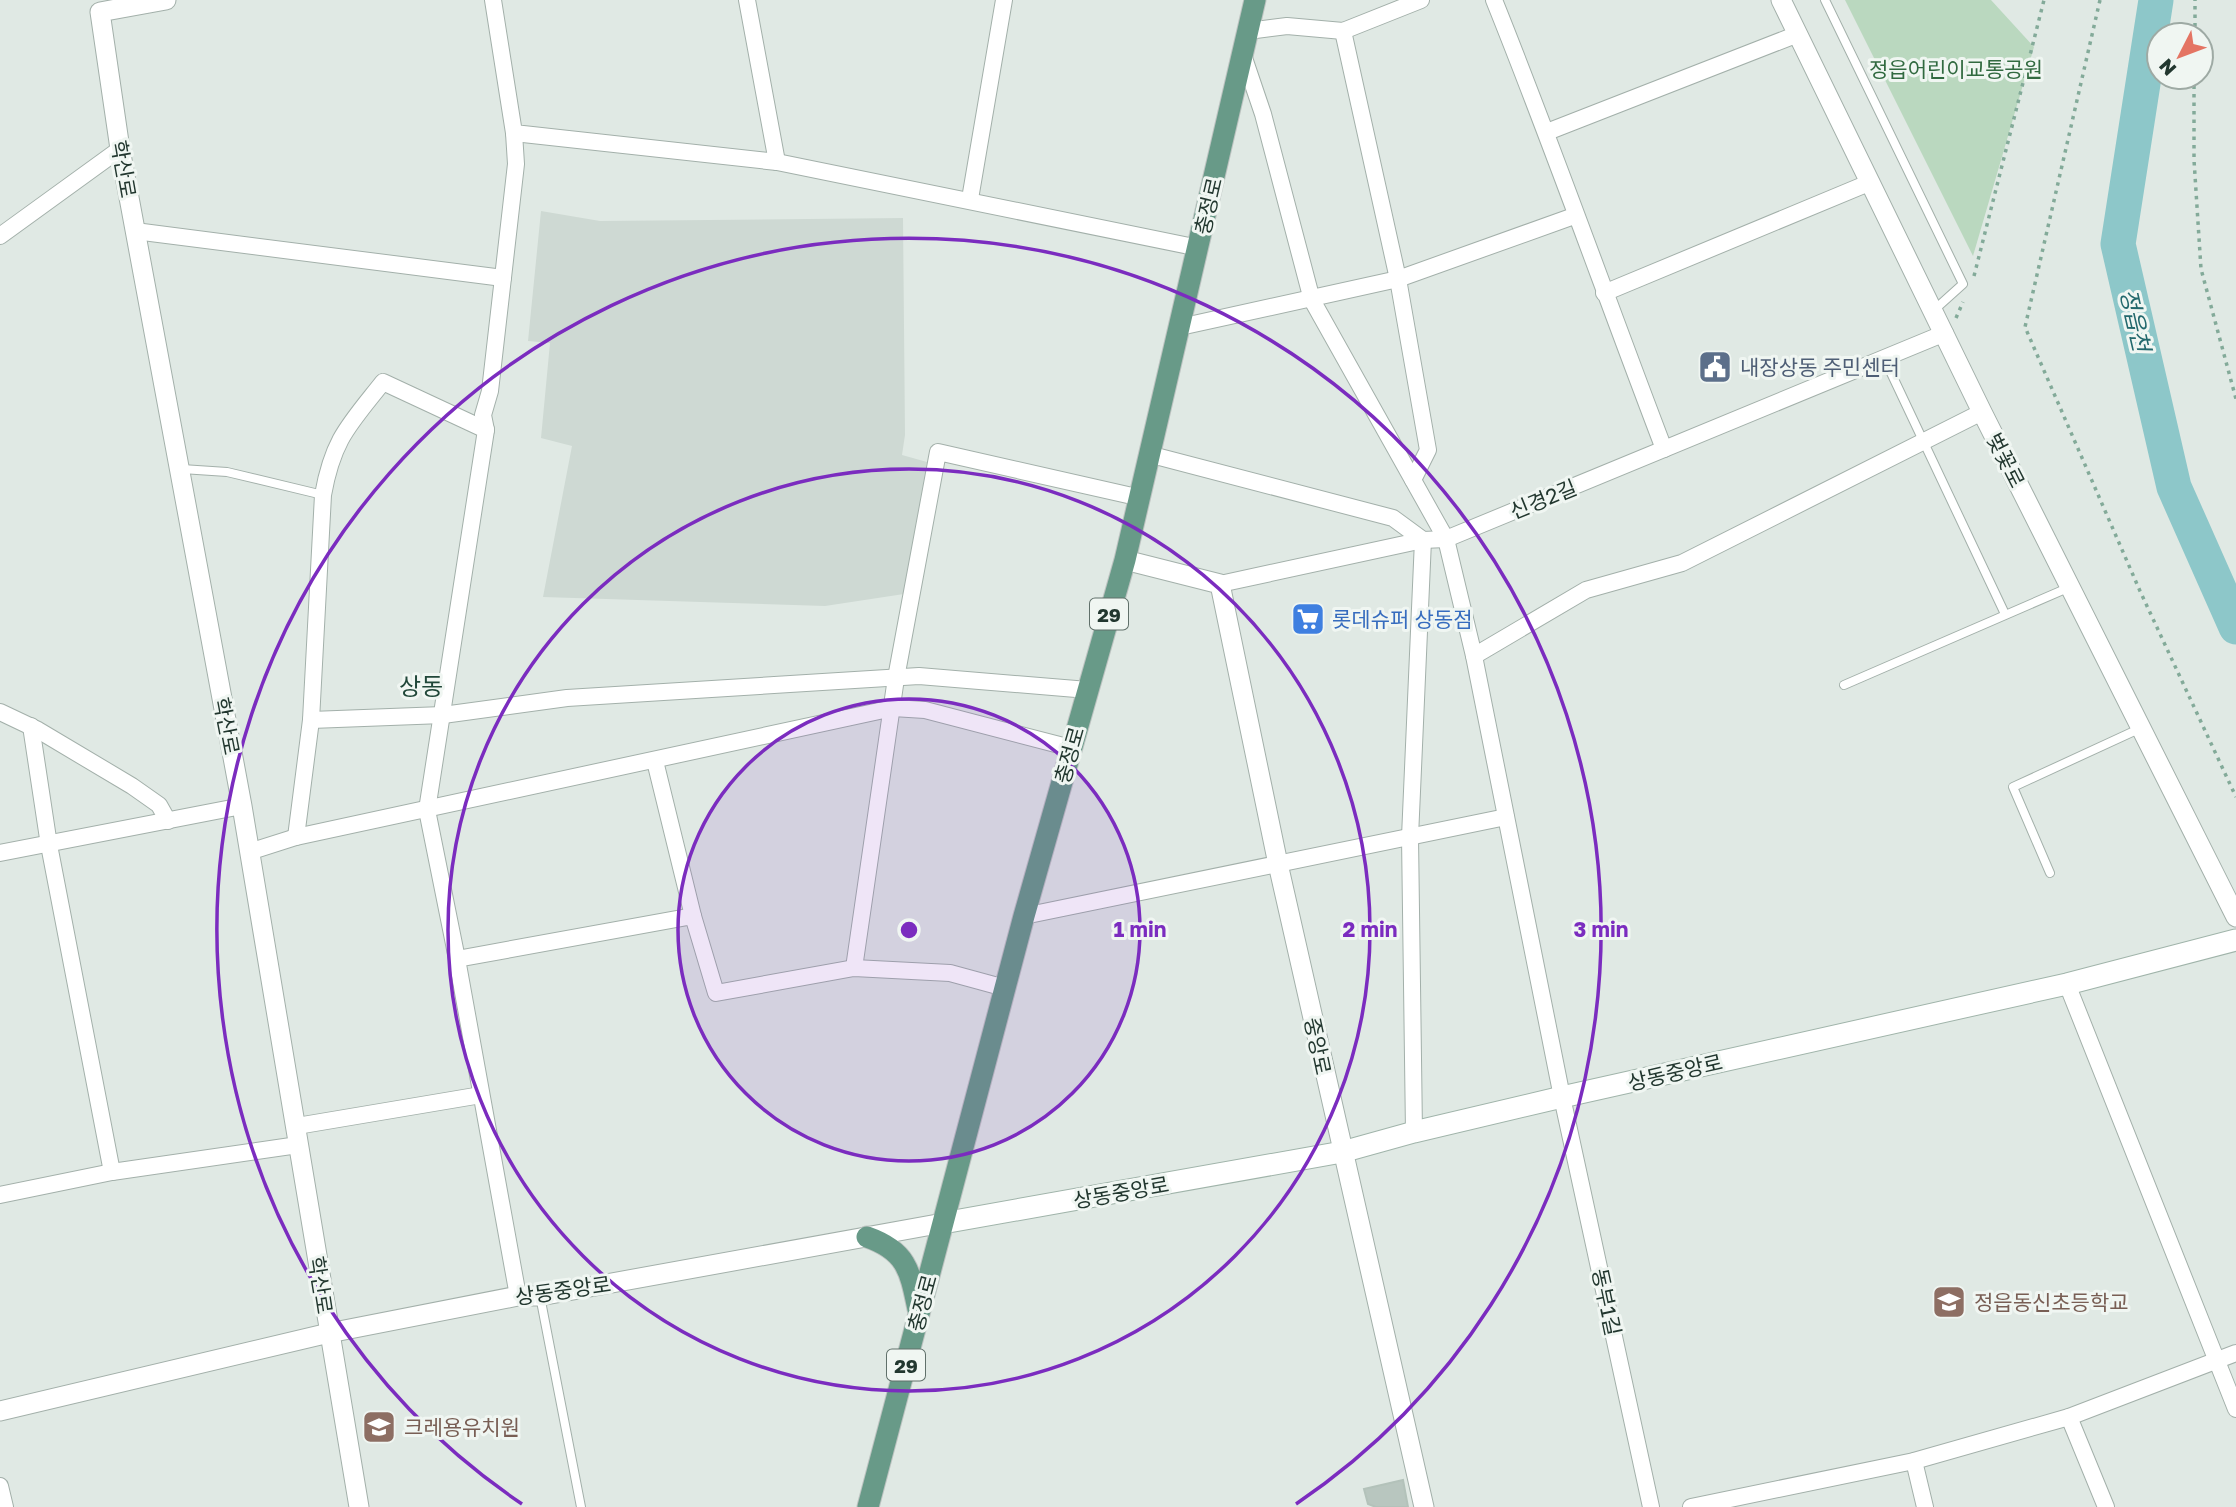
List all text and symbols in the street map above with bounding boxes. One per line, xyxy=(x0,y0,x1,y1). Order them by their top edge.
north arrow xyxy=(2145,21,2215,91)
text: N xyxy=(2154,55,2180,81)
park label: 정읍어린이교통공원 xyxy=(1869,56,2043,82)
street label: 학산로 xyxy=(106,138,142,200)
street label: 충정로 xyxy=(1189,175,1227,237)
water label: 정읍천 xyxy=(2115,286,2157,357)
public building icon: 내장상동 주민센터 xyxy=(1696,348,1734,386)
place label: 내장상동 주민센터 xyxy=(1740,354,1900,380)
street label: 벚꽃로 xyxy=(1981,428,2031,492)
street label: 신경2길 xyxy=(1506,474,1580,524)
road number: 29 xyxy=(1090,598,1128,629)
supermarket icon: 롯데슈퍼 상동점 xyxy=(1289,600,1327,638)
place label: 롯데슈퍼 상동점 xyxy=(1332,606,1473,632)
district label: 상동 xyxy=(399,671,443,700)
street label: 학산로 xyxy=(209,695,245,757)
street label: 충정로 xyxy=(1049,724,1089,786)
text: 1 min xyxy=(1114,916,1166,942)
text: 2 min xyxy=(1343,916,1397,942)
text: 3 min xyxy=(1574,916,1628,942)
centre of rings xyxy=(897,918,921,942)
street label: 중앙로 xyxy=(1299,1015,1337,1077)
street label: 상동중앙로 xyxy=(1625,1048,1725,1096)
street label: 상동중앙로 xyxy=(1071,1171,1171,1213)
street label: 학산로 xyxy=(304,1254,338,1316)
street label: 동부1길 xyxy=(1587,1266,1627,1338)
street label: 상동중앙로 xyxy=(513,1270,613,1310)
street label: 충정로 xyxy=(902,1272,942,1334)
school or university icon: 정읍동신초등학교 xyxy=(1930,1283,1968,1321)
place label: 정읍동신초등학교 xyxy=(1974,1289,2129,1315)
road number: 29 xyxy=(887,1350,925,1380)
school or university icon: 크레용유치원 xyxy=(360,1408,398,1446)
place label: 크레용유치원 xyxy=(404,1414,520,1440)

